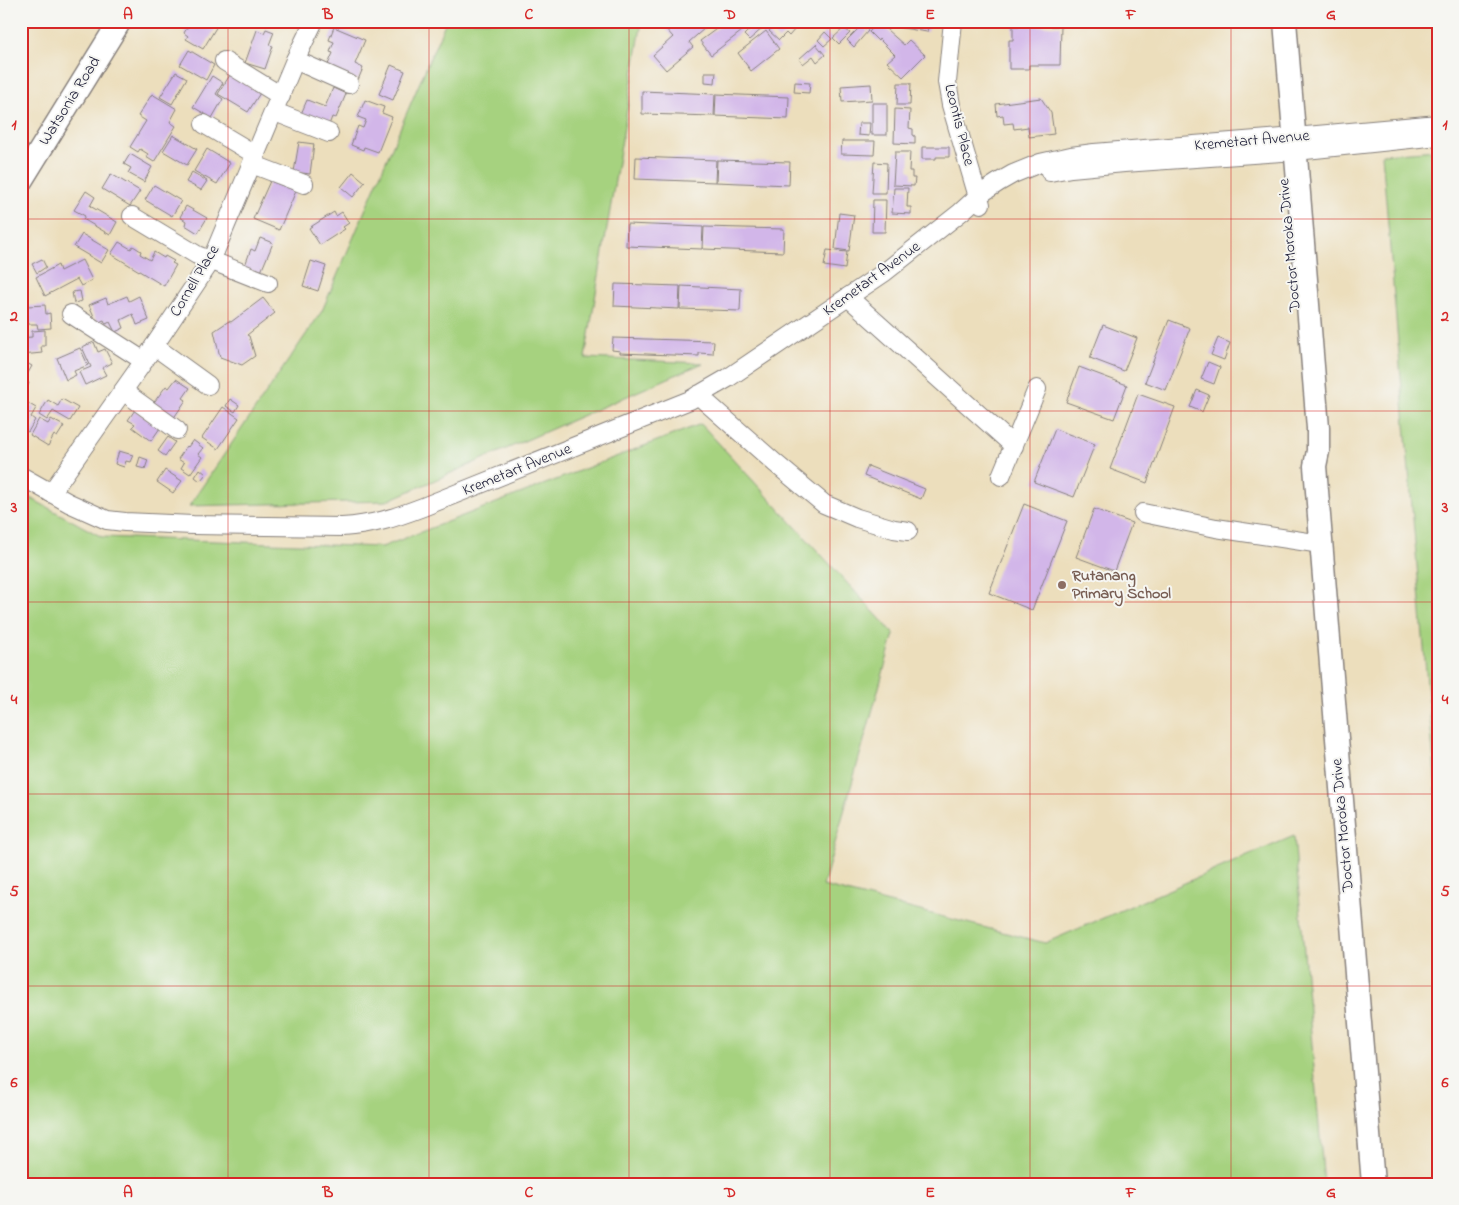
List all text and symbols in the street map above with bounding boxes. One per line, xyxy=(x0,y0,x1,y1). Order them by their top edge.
text: A xyxy=(123,3,133,27)
text: B xyxy=(322,3,334,27)
text: C xyxy=(525,3,534,27)
text: D xyxy=(723,3,736,27)
text: E xyxy=(925,3,935,27)
text: F xyxy=(1125,3,1137,27)
text: G xyxy=(1326,3,1336,27)
street label: Watsonia Road xyxy=(33,52,107,150)
street label: Leontis Place xyxy=(937,82,981,169)
text: 1 xyxy=(11,113,17,137)
text: 1 xyxy=(1442,113,1448,137)
street label: Kremetart Avenue xyxy=(1193,124,1311,158)
street label: Doctor Moroka Drive xyxy=(1272,177,1308,314)
street label: Kremetart Avenue xyxy=(818,235,927,323)
street label: Cornell Place xyxy=(164,240,226,322)
text: 2 xyxy=(9,305,18,329)
text: 2 xyxy=(1440,305,1449,329)
street label: Kremetart Avenue xyxy=(459,437,576,503)
text: 3 xyxy=(10,496,18,520)
text: 3 xyxy=(1441,496,1449,520)
place label: Rutanang Primary School xyxy=(1071,564,1171,607)
marker: Rutanang Primary School xyxy=(1056,579,1068,591)
text: 4 xyxy=(10,688,18,712)
text: 4 xyxy=(1441,688,1449,712)
street label: Doctor Moroka Drive xyxy=(1325,757,1361,894)
text: 5 xyxy=(9,880,19,904)
text: 5 xyxy=(1440,880,1450,904)
text: 6 xyxy=(9,1071,18,1095)
text: 6 xyxy=(1440,1071,1449,1095)
text: A xyxy=(123,1181,133,1205)
text: B xyxy=(322,1181,334,1205)
text: C xyxy=(525,1181,534,1205)
text: D xyxy=(723,1181,736,1205)
text: E xyxy=(925,1181,935,1205)
text: F xyxy=(1125,1181,1137,1205)
text: G xyxy=(1326,1181,1336,1205)

